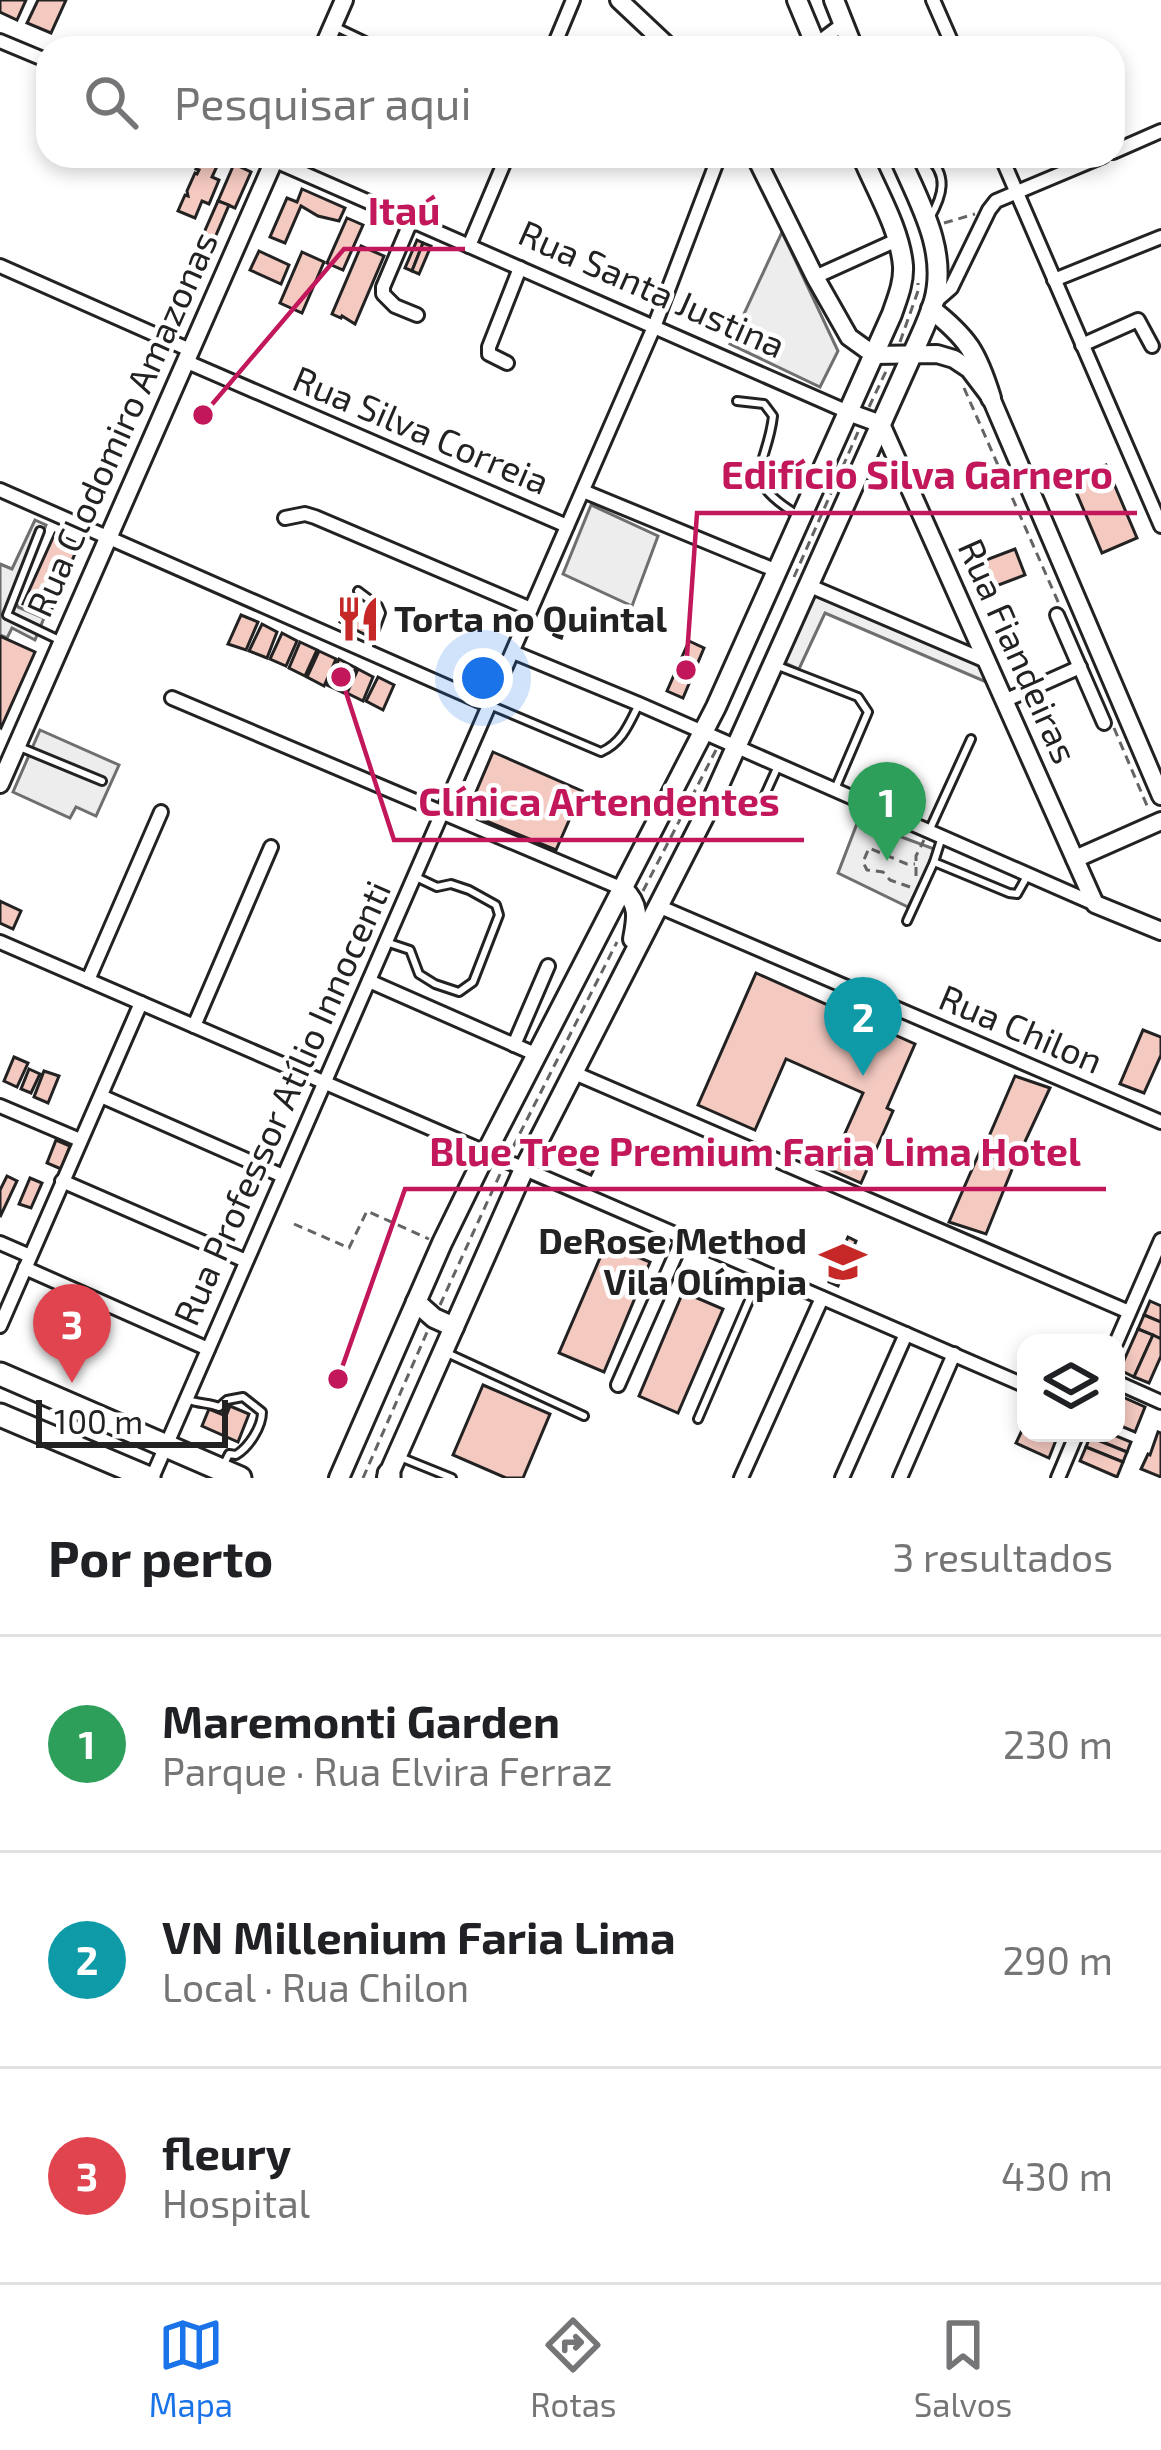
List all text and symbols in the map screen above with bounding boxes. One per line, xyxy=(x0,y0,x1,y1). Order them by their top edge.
search box xyxy=(36,36,1125,168)
icon: search xyxy=(78,69,144,135)
text: Pesquisar aqui xyxy=(174,75,472,129)
callout: Itaú xyxy=(344,174,465,249)
text: Itaú xyxy=(368,186,440,233)
street label: Rua Santa Justina xyxy=(513,210,792,366)
street label: Rua Clodomiro Amazonas xyxy=(16,224,225,623)
street label: Rua Silva Correia xyxy=(287,355,556,502)
callout: Edifício Silva Garnero xyxy=(697,438,1137,513)
text: Edifício Silva Garnero xyxy=(721,450,1113,497)
street label: Rua Fiandeiras xyxy=(951,532,1088,769)
restaurant icon: Torta no Quintal xyxy=(333,594,383,644)
place label: Torta no Quintal xyxy=(394,596,667,640)
your location xyxy=(453,648,513,708)
pin: 1 xyxy=(848,762,926,861)
callout: Clínica Artendentes xyxy=(394,765,804,840)
text: Clínica Artendentes xyxy=(418,777,780,824)
street label: Rua Professor Atílio Innocenti xyxy=(163,874,398,1331)
street label: Rua Chilon xyxy=(934,974,1110,1081)
pin: 2 xyxy=(824,977,902,1076)
callout: Blue Tree Premium Faria Lima Hotel xyxy=(405,1114,1106,1189)
text: Blue Tree Premium Faria Lima Hotel xyxy=(429,1127,1081,1174)
place label: DeRose Method Vila Olímpia xyxy=(538,1218,807,1302)
school or university icon: DeRose Method Vila Olímpia xyxy=(818,1237,868,1287)
pin: 3 xyxy=(33,1284,111,1383)
map controls xyxy=(1017,1334,1125,1442)
button: layers xyxy=(1017,1334,1125,1442)
scale bar xyxy=(36,1394,228,1447)
text: 100 m xyxy=(54,1401,143,1441)
text: Por perto xyxy=(48,1526,273,1587)
text: 3 resultados xyxy=(893,1533,1113,1580)
text: Maremonti Garden xyxy=(162,1693,560,1747)
text: 1 xyxy=(79,1720,95,1767)
text: 230 m xyxy=(1003,1720,1113,1767)
text: Parque · Rua Elvira Ferraz xyxy=(162,1747,613,1794)
text: VN Millenium Faria Lima xyxy=(162,1909,676,1963)
text: 2 xyxy=(76,1936,98,1983)
text: 290 m xyxy=(1002,1936,1113,1983)
text: Local · Rua Chilon xyxy=(162,1963,469,2010)
text: fleury xyxy=(162,2125,291,2179)
text: 3 xyxy=(76,2152,98,2199)
text: 430 m xyxy=(1001,2152,1113,2199)
text: Hospital xyxy=(162,2179,310,2226)
tab: Mapa xyxy=(149,2312,233,2424)
tab: Rotas xyxy=(530,2312,617,2424)
tab: Salvos xyxy=(914,2312,1012,2424)

